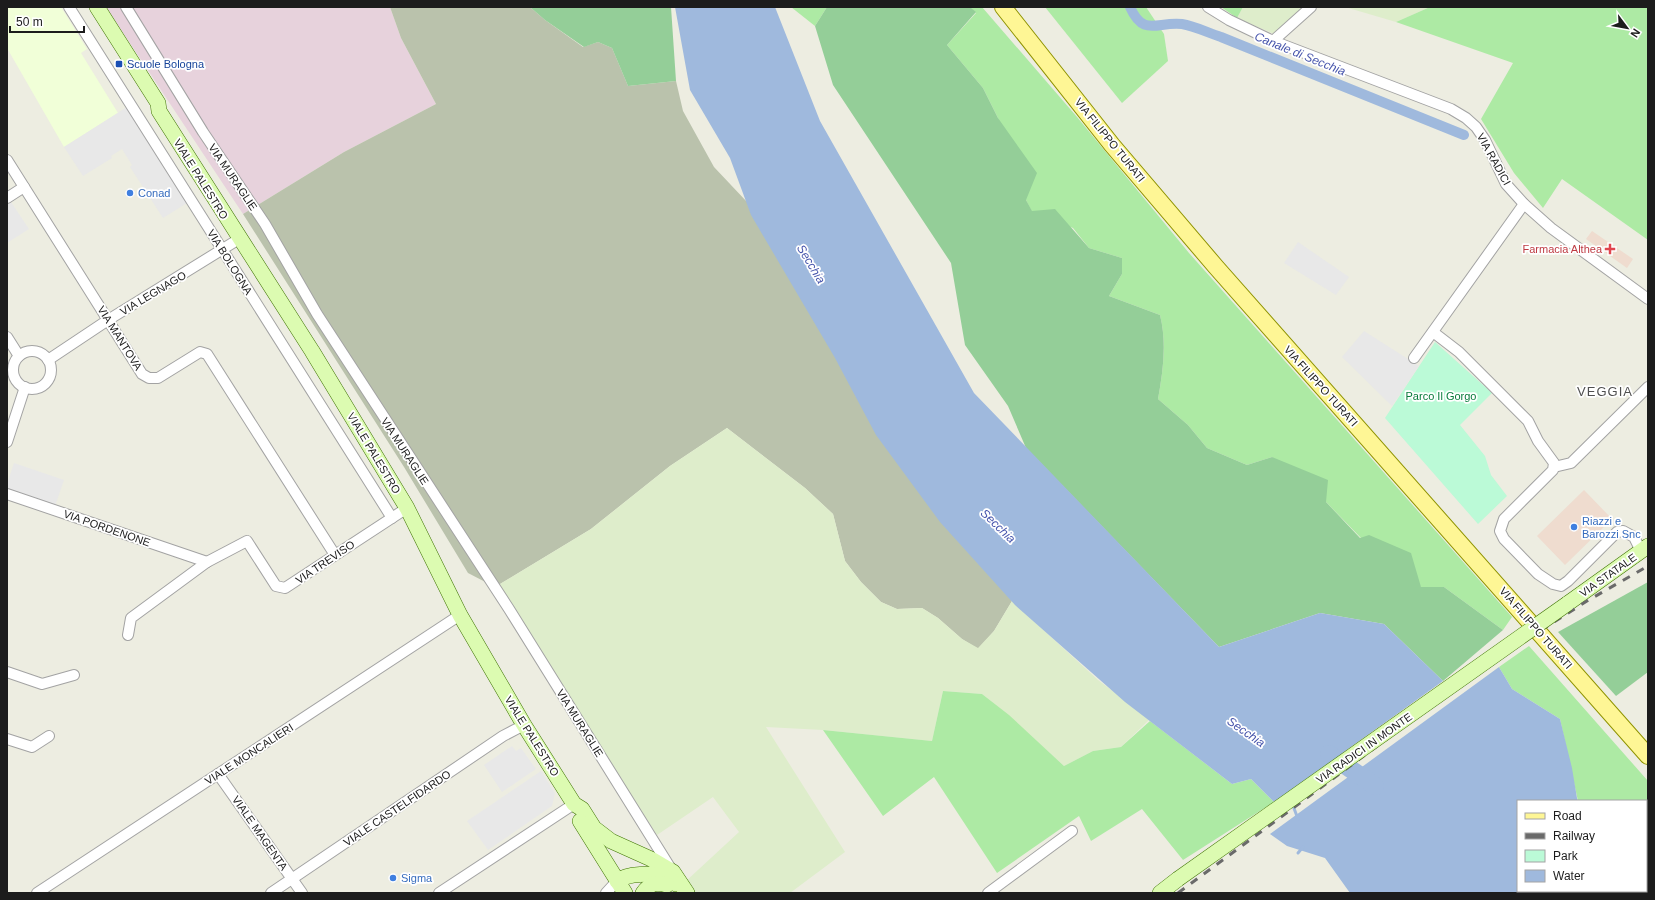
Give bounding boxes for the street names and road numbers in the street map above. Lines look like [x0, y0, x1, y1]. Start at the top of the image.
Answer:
street label: VIA FILIPPO TURATI [1073, 96, 1147, 184]
street label: VIA RADICI [1475, 131, 1513, 187]
street label: VIALE PALESTRO [172, 137, 231, 222]
street label: VIA MURAGLIE [206, 141, 260, 213]
street label: VIA BOLOGNA [205, 227, 255, 297]
street label: VIA LEGNAGO [118, 268, 188, 317]
street label: VIA MANTOVA [95, 304, 145, 373]
street label: VIA FILIPPO TURATI [1282, 343, 1360, 429]
street label: VIALE PALESTRO [345, 410, 403, 496]
street label: VIA MURAGLIE [379, 415, 431, 487]
street label: VIA PORDENONE [62, 508, 152, 548]
street label: VIA TREVISO [293, 538, 357, 586]
street label: VIA STATALE [1577, 551, 1639, 599]
street label: VIA FILIPPO TURATI [1497, 585, 1575, 671]
street label: VIA MURAGLIE [554, 687, 606, 759]
street label: VIALE PALESTRO [503, 694, 562, 779]
street label: VIA RADICI IN MONTE [1314, 710, 1414, 786]
street label: VIALE MONCALIERI [203, 721, 295, 787]
street label: VIALE CASTELFIDARDO [341, 767, 453, 848]
street label: VIALE MAGENTA [230, 794, 290, 873]

